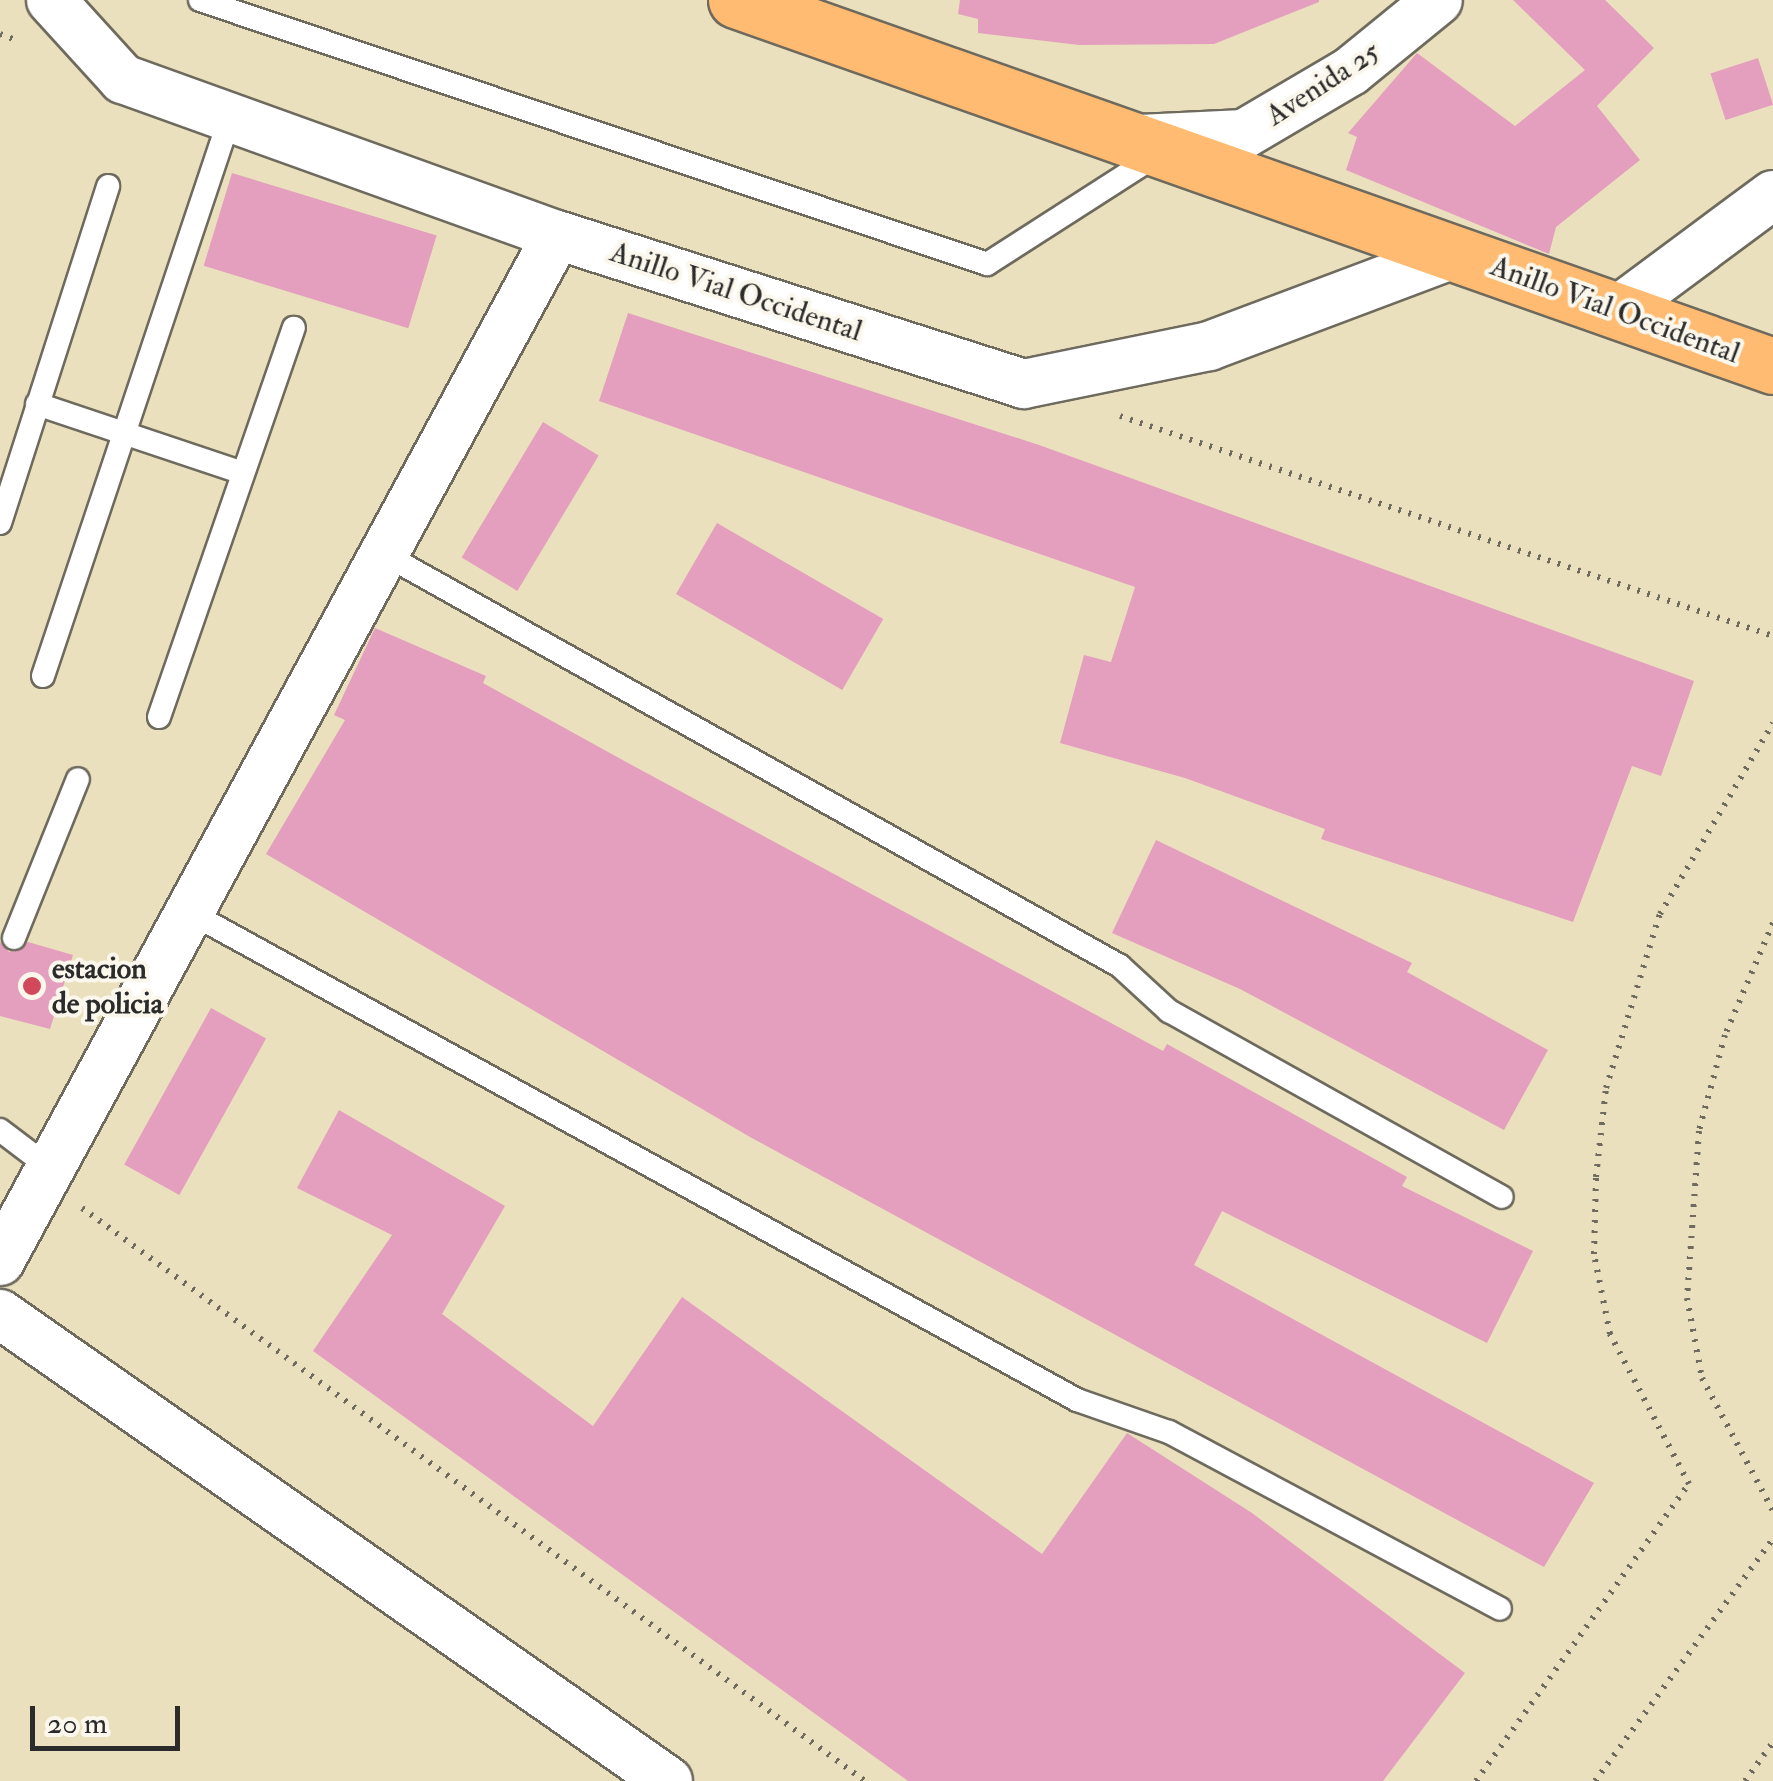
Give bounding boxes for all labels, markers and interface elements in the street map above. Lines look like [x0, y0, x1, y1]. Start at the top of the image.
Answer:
street label: Avenida 25 [1259, 34, 1387, 134]
street label: Anillo Vial Occidental [606, 234, 866, 350]
street label: Anillo Vial Occidental [1485, 248, 1745, 372]
place label: estacion de policia [52, 951, 163, 1022]
marker: estacion de policia [21, 975, 43, 997]
scale bar [35, 1686, 185, 1748]
text: 20 m [47, 1705, 107, 1742]

